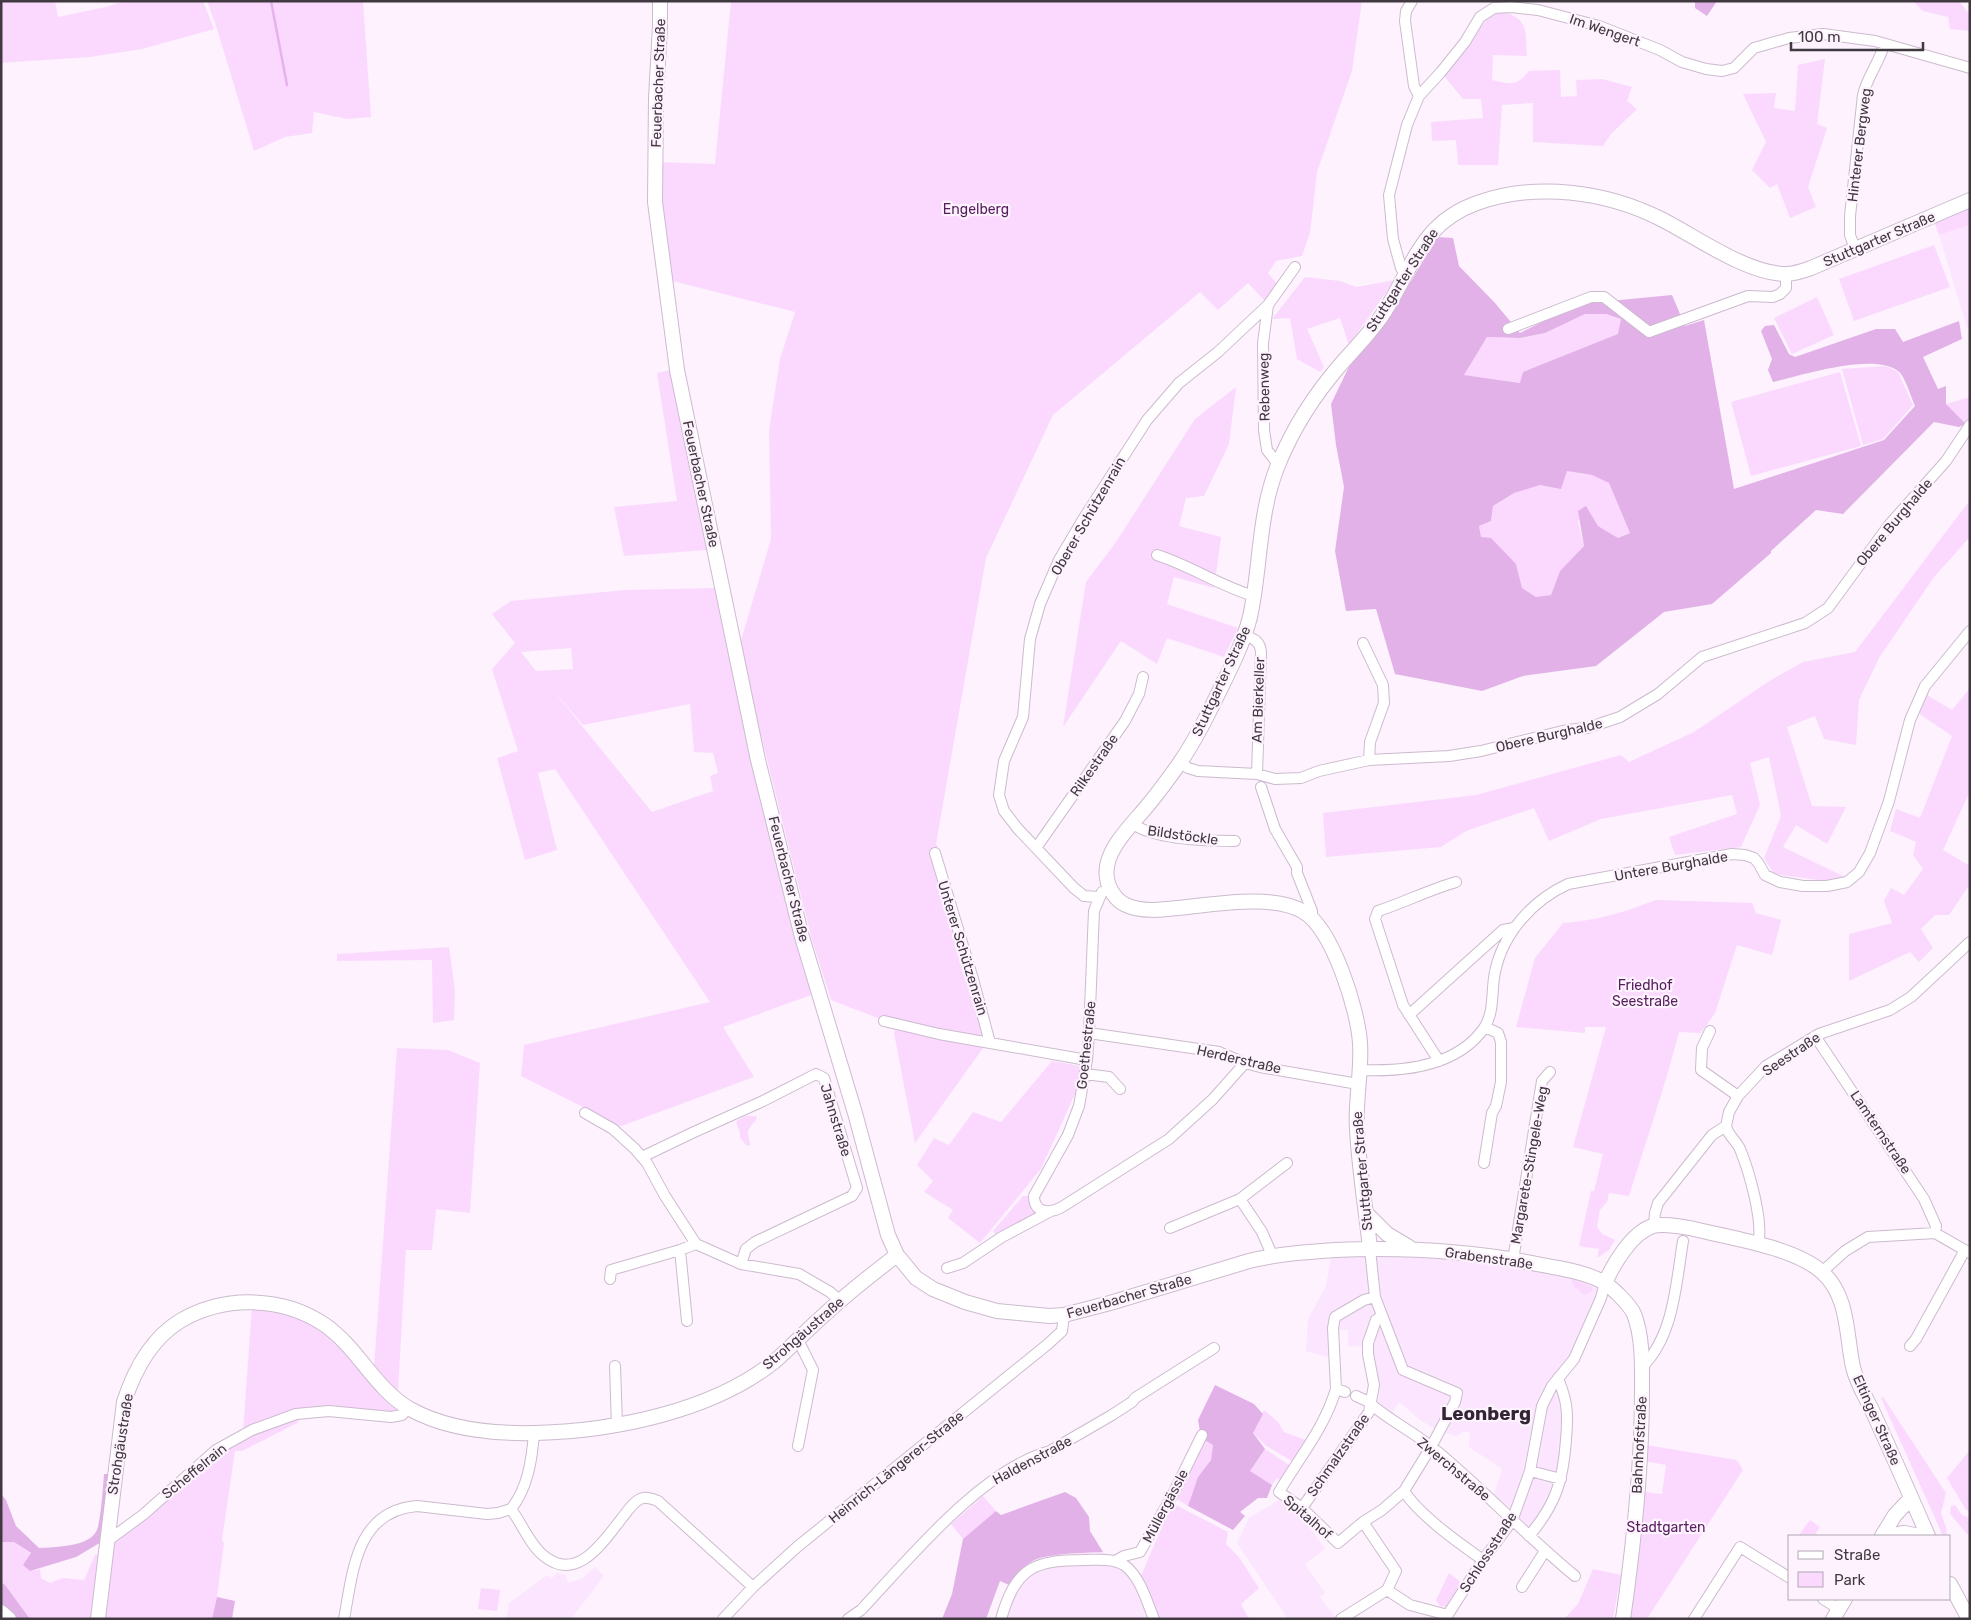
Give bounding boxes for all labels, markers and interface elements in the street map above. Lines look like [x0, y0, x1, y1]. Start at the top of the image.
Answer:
street label: Im Wengert [1567, 10, 1643, 51]
street label: Feuerbacher Straße [648, 18, 669, 148]
scale bar [1791, 20, 1924, 52]
text: 100 m [1798, 28, 1840, 46]
street label: Hinterer Bergweg [1844, 87, 1875, 203]
park label: Engelberg [943, 201, 1009, 218]
street label: Stuttgarter Straße [1821, 208, 1938, 271]
street label: Stuttgarter Straße [1363, 225, 1442, 335]
street label: Rebenweg [1255, 352, 1274, 421]
street label: Feuerbacher Straße [679, 419, 722, 549]
street label: Oberer Schützenrain [1048, 454, 1129, 579]
street label: Obere Burghalde [1853, 475, 1936, 570]
street label: Stuttgarter Straße [1188, 623, 1255, 739]
street label: Am Bierkeller [1249, 656, 1269, 743]
street label: Obere Burghalde [1494, 715, 1604, 756]
street label: Rilkestraße [1067, 731, 1122, 800]
street label: Feuerbacher Straße [765, 814, 812, 944]
street label: Bildstöckle [1146, 822, 1220, 849]
street label: Untere Burghalde [1613, 848, 1729, 885]
street label: Unterer Schützenrain [934, 879, 991, 1018]
park label: Friedhof Seestraße [1612, 977, 1678, 1010]
street label: Goethestraße [1073, 1000, 1100, 1090]
street label: Seestraße [1759, 1029, 1824, 1080]
street label: Herderstraße [1195, 1042, 1283, 1077]
street label: Jahnstraße [816, 1082, 855, 1159]
street label: Margarete-Stingele-Weg [1507, 1085, 1552, 1245]
street label: Lamternstraße [1847, 1087, 1915, 1177]
street label: Stuttgarter Straße [1349, 1110, 1376, 1231]
street label: Grabenstraße [1444, 1244, 1534, 1273]
street label: Feuerbacher Straße [1065, 1270, 1194, 1322]
street label: Strohgäustraße [759, 1293, 848, 1373]
street label: Eltinger Straße [1849, 1372, 1904, 1468]
street label: Strohgäustraße [104, 1392, 137, 1496]
street label: Bahnhofstraße [1628, 1396, 1651, 1494]
district label: Leonberg [1441, 1402, 1531, 1425]
street label: Heinrich-Längerer-Straße [825, 1407, 968, 1527]
street label: Schmalzstraße [1304, 1410, 1373, 1500]
street label: Haldenstraße [990, 1432, 1075, 1488]
street label: Zwerchstraße [1414, 1434, 1494, 1505]
street label: Scheffelrain [159, 1440, 230, 1503]
street label: Müllergässle [1139, 1466, 1192, 1546]
street label: Spitalhof [1280, 1492, 1336, 1544]
street label: Schlossstraße [1456, 1509, 1521, 1596]
park label: Stadtgarten [1627, 1519, 1705, 1536]
legend [1788, 1535, 1951, 1600]
text: Straße [1834, 1546, 1880, 1564]
text: Park [1834, 1571, 1865, 1589]

